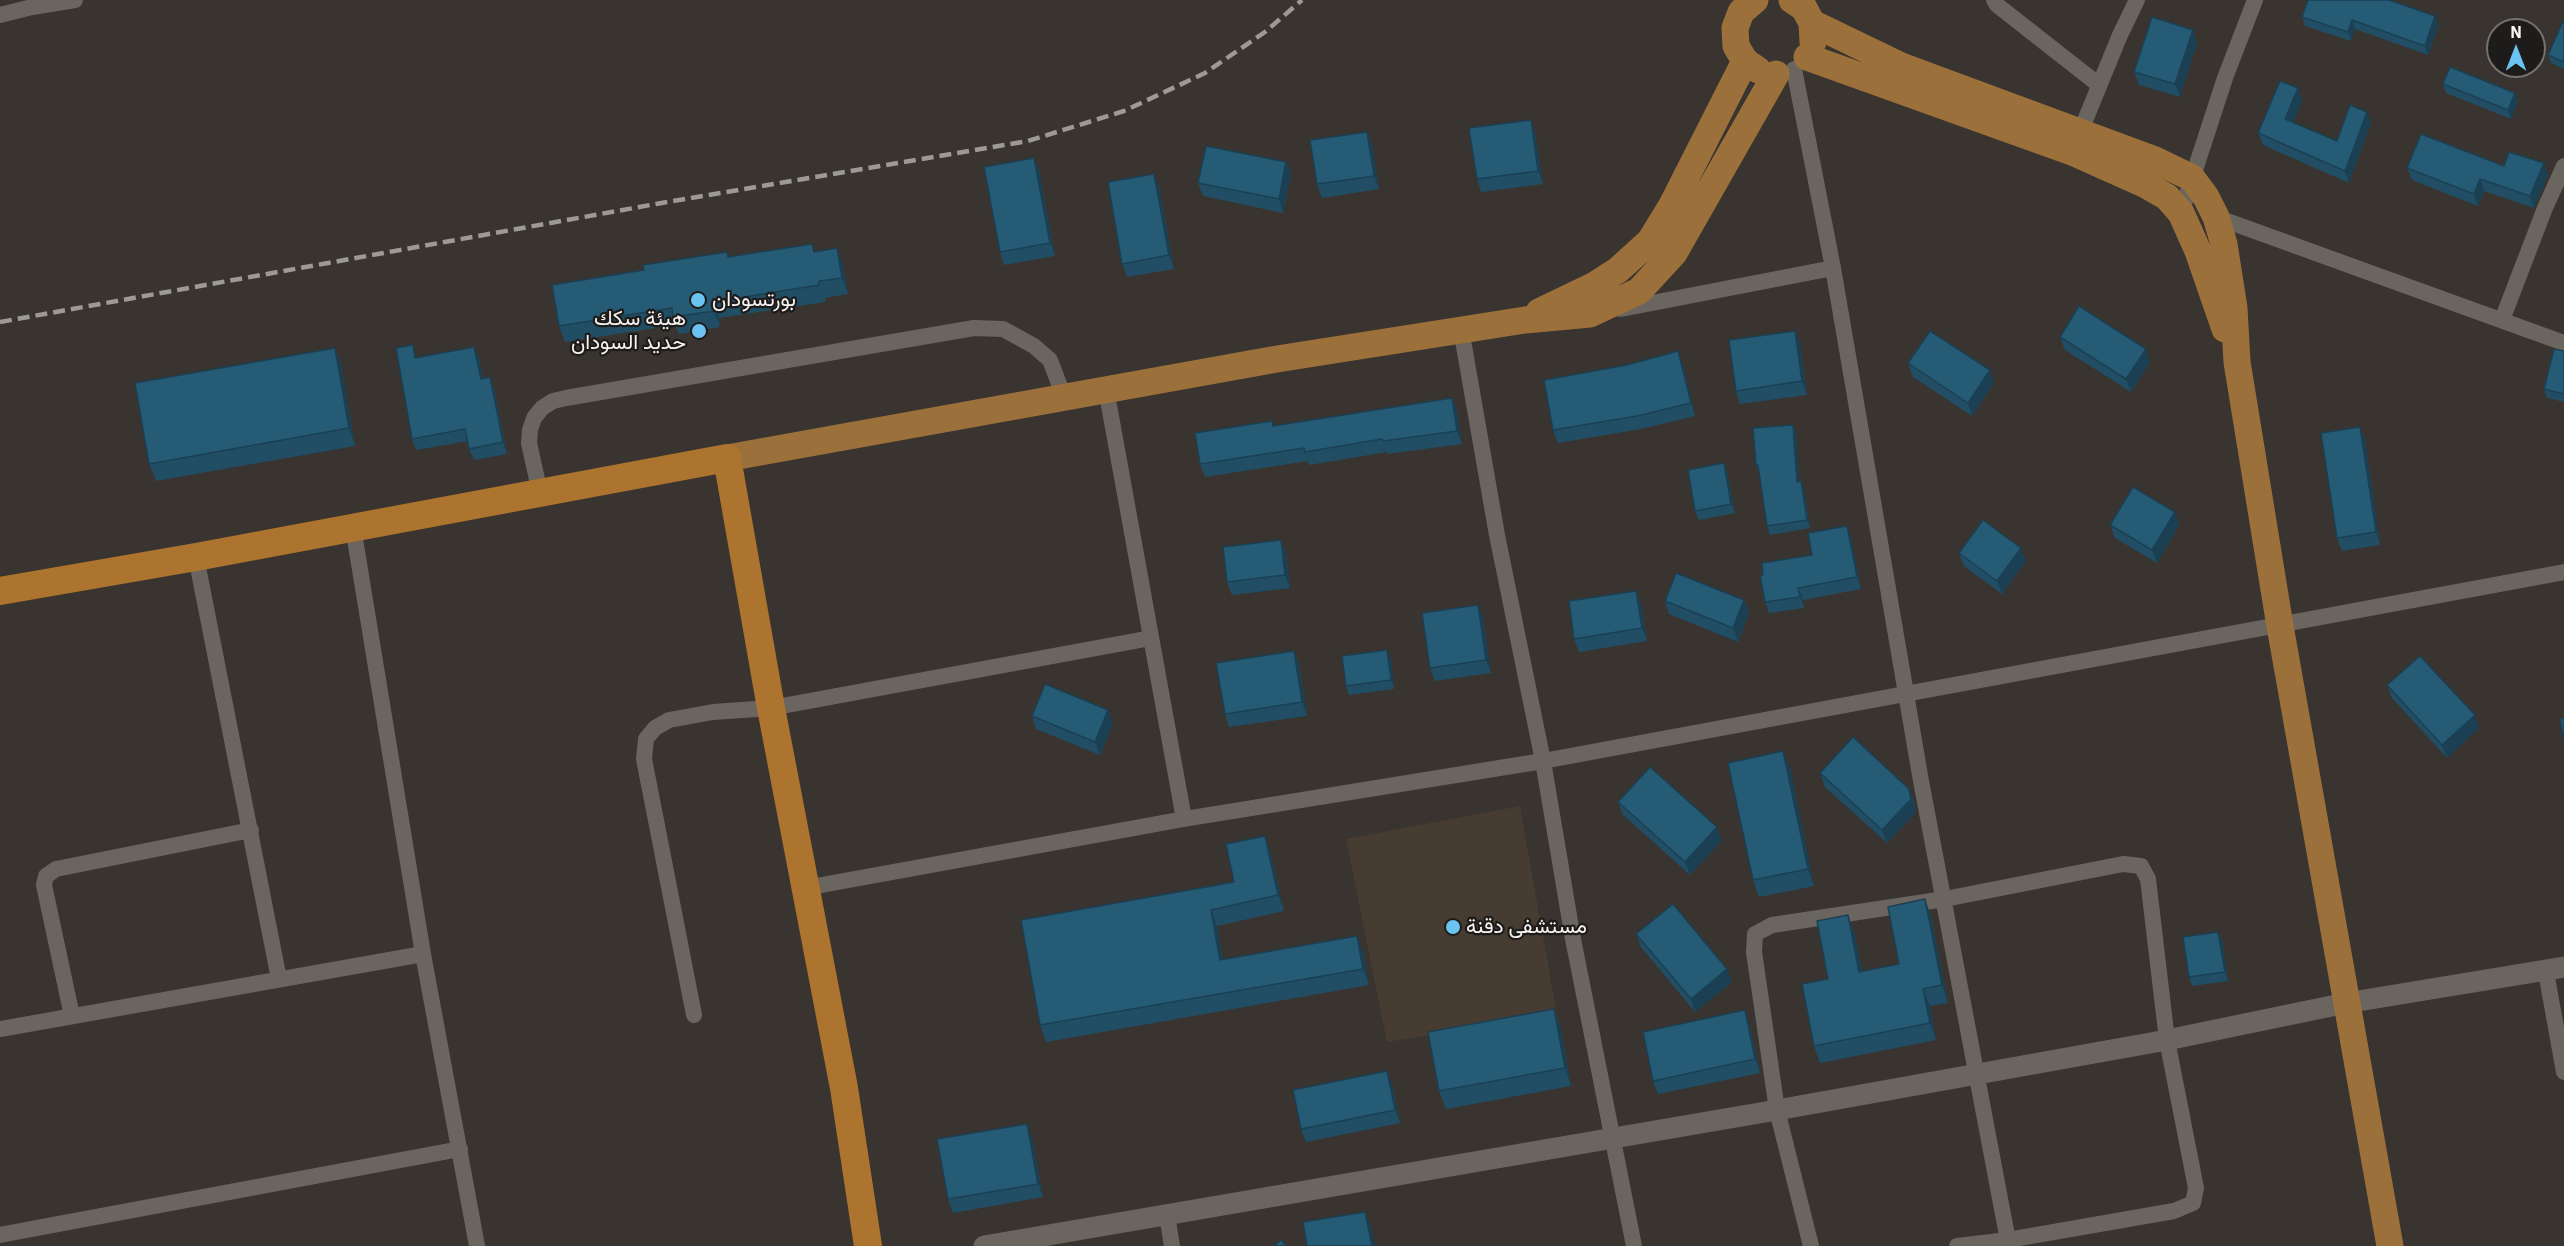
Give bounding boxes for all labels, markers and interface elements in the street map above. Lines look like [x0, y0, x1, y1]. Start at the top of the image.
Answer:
north arrow [2486, 18, 2546, 78]
text: N [2510, 22, 2522, 42]
place label: بورتسودان [712, 287, 796, 313]
marker: بورتسودان [689, 291, 707, 309]
place label: هيئة سكك حديد السودان [571, 306, 686, 356]
marker: هيئة سكك حديد السودان [690, 322, 708, 340]
place label: مستشفى دقنة [1466, 914, 1587, 940]
marker: مستشفى دقنة [1444, 918, 1462, 936]

